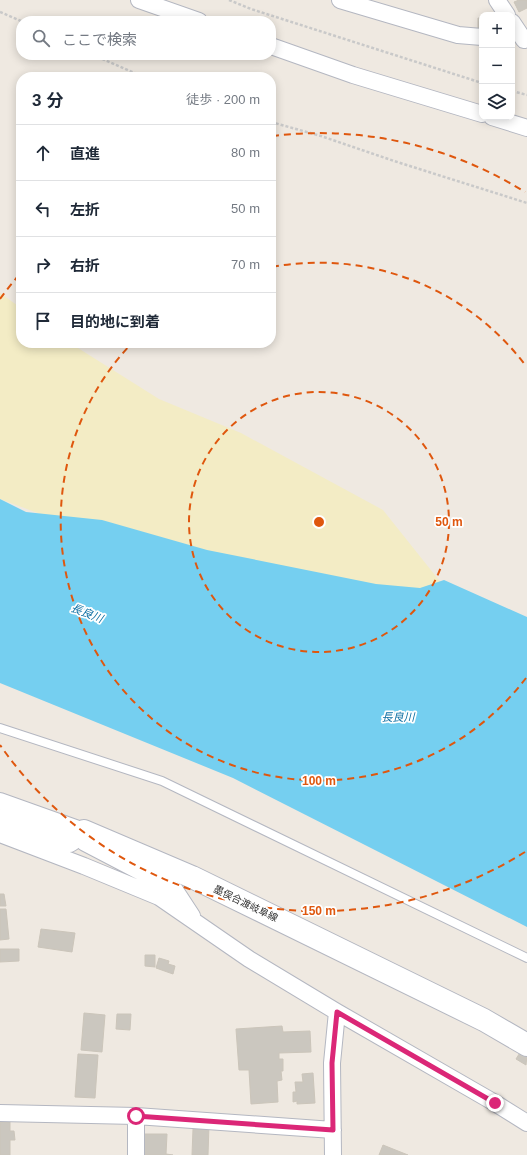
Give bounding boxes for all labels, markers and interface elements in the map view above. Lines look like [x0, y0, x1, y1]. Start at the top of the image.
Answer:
map controls [479, 12, 515, 120]
button: + [479, 12, 515, 48]
search box [16, 16, 276, 60]
icon: search [30, 27, 52, 49]
text: ここで検索 [62, 31, 137, 48]
button: − [479, 48, 515, 84]
button: layers [479, 84, 515, 120]
text: 3 分 [32, 91, 63, 110]
text: 徒歩 · 200 m [186, 92, 260, 107]
icon: ahead [32, 142, 54, 164]
text: 直進 [70, 145, 100, 162]
text: 80 m [231, 145, 260, 160]
icon: left [32, 198, 54, 220]
text: 左折 [70, 201, 100, 218]
text: 50 m [231, 201, 260, 216]
icon: right [32, 254, 54, 276]
text: 右折 [70, 257, 100, 274]
text: 70 m [231, 257, 260, 272]
icon: arrive [32, 310, 54, 332]
text: 目的地に到着 [70, 313, 160, 330]
centre of rings [312, 515, 326, 529]
text: 50 m [435, 515, 463, 529]
water label: 長良川 [69, 601, 105, 625]
water label: 長良川 [382, 711, 415, 723]
text: 100 m [302, 774, 336, 788]
street label: 墨俣合渡岐阜線 [212, 883, 280, 924]
text: 150 m [302, 904, 336, 918]
route end [486, 1094, 504, 1112]
route start [127, 1107, 145, 1125]

